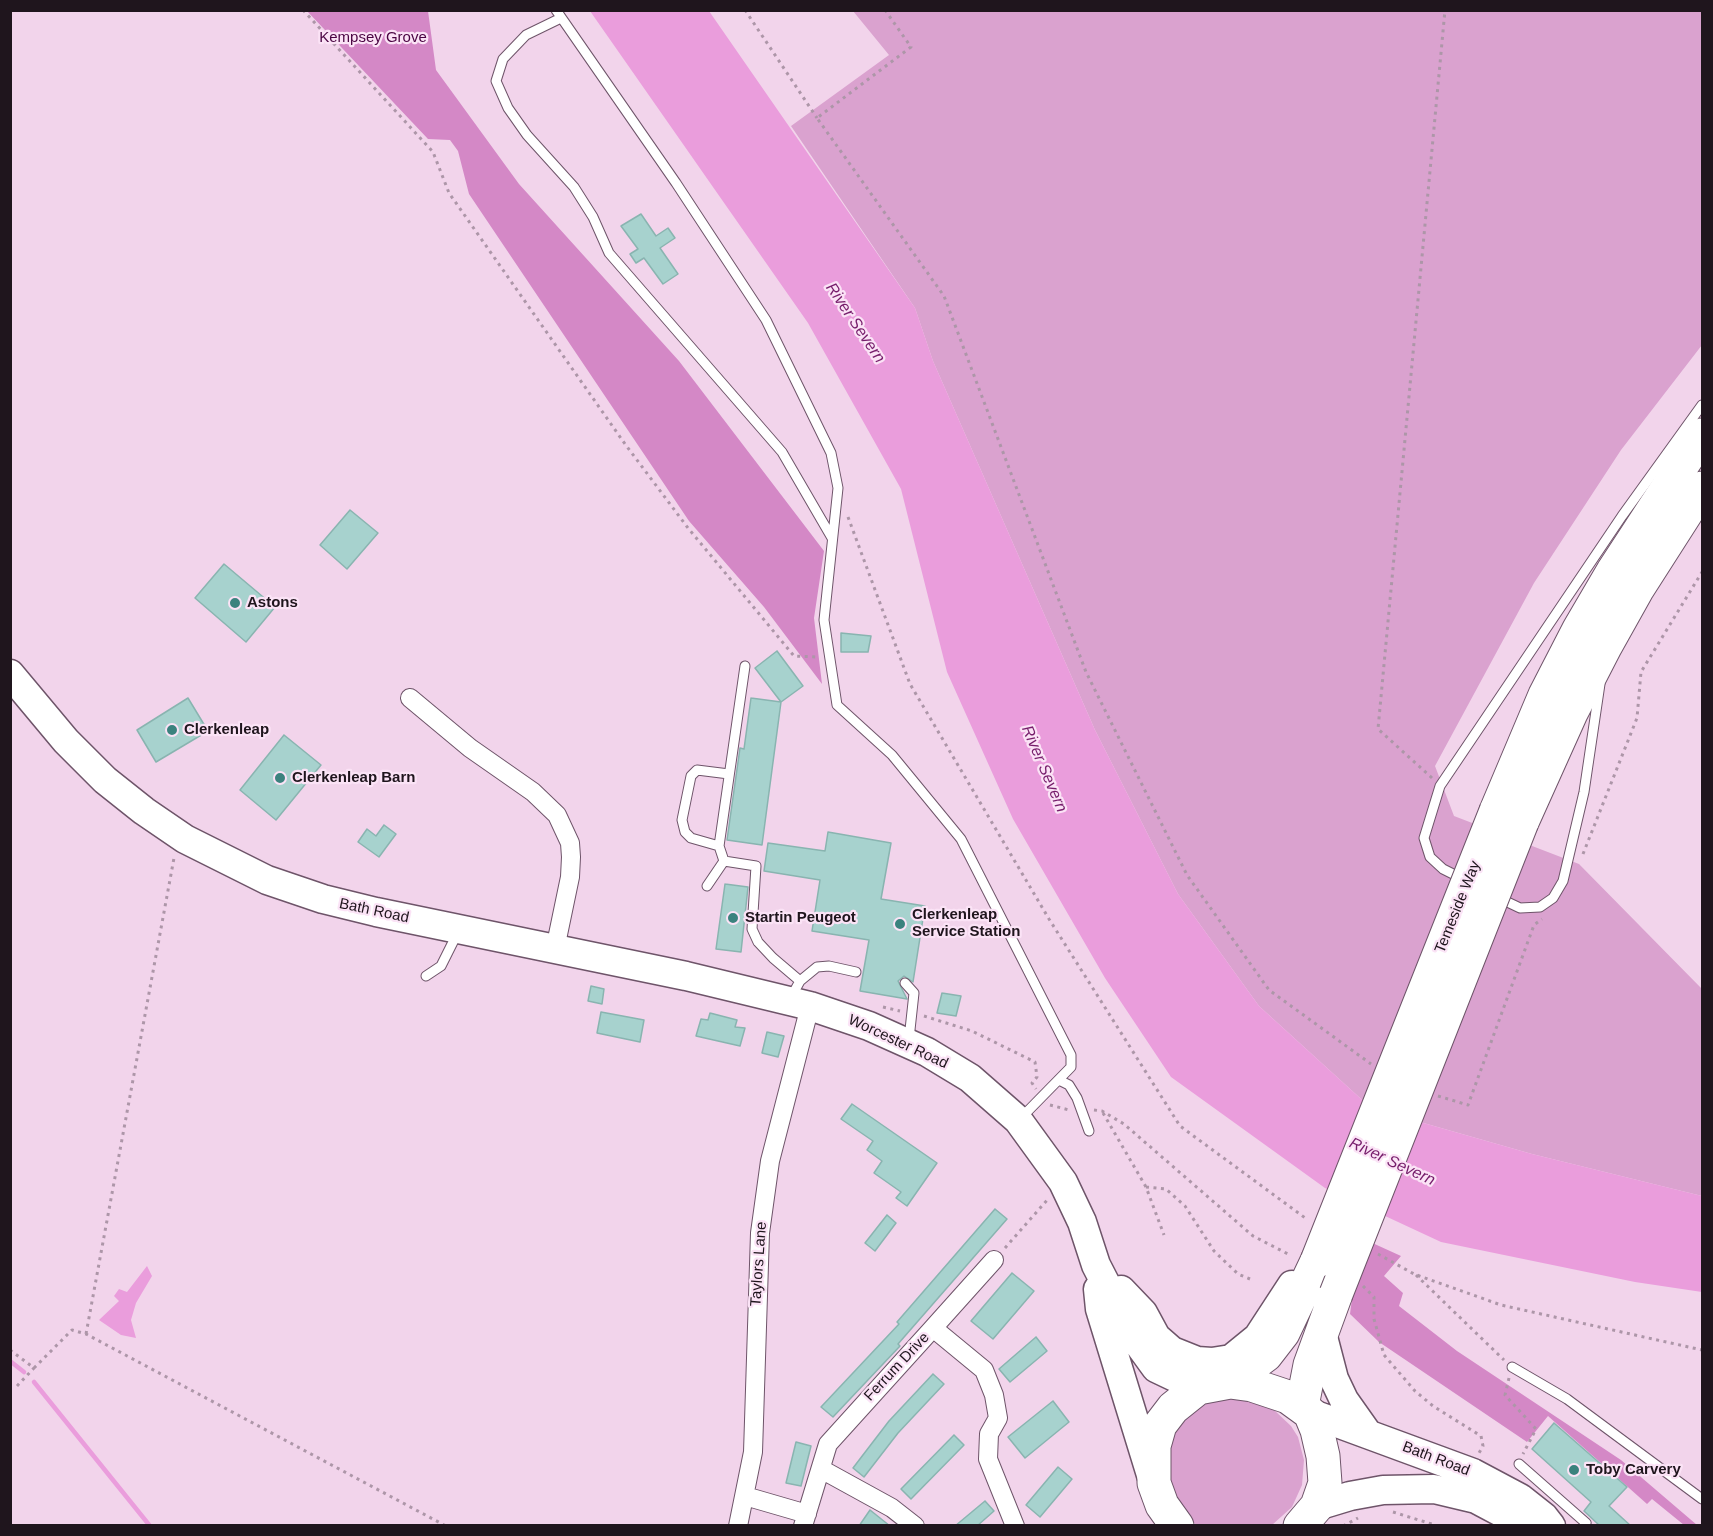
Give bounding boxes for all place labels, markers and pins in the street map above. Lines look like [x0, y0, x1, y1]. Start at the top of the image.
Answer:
place label: Astons [247, 594, 298, 612]
marker: Astons [228, 596, 242, 610]
place label: Clerkenleap [184, 721, 269, 739]
marker: Clerkenleap [165, 723, 179, 737]
place label: Clerkenleap Barn [292, 769, 415, 787]
marker: Clerkenleap Barn [273, 771, 287, 785]
place label: Clerkenleap Service Station [912, 906, 1020, 941]
place label: Startin Peugeot [745, 909, 856, 927]
marker: Startin Peugeot [726, 911, 740, 925]
marker: Clerkenleap Service Station [893, 917, 907, 931]
place label: Toby Carvery [1586, 1461, 1681, 1479]
marker: Toby Carvery [1567, 1463, 1581, 1477]

